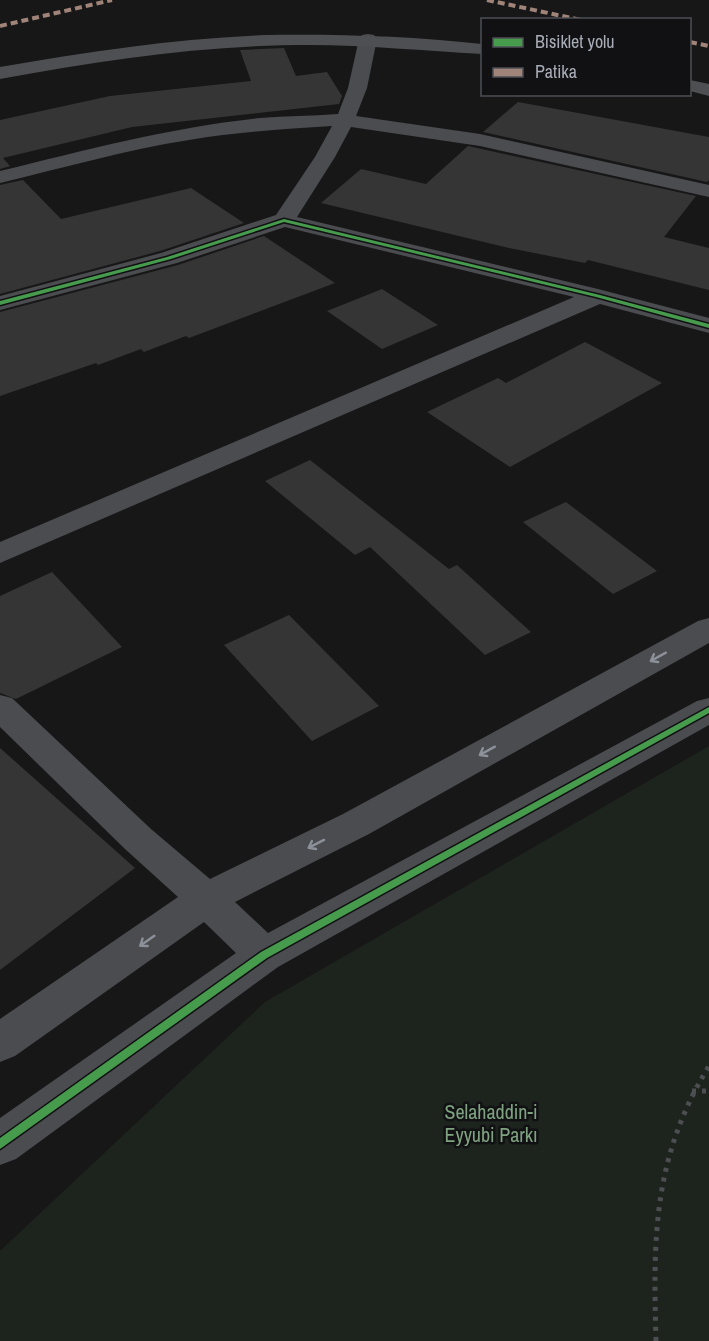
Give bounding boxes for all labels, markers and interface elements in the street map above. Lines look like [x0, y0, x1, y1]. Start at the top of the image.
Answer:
legend [481, 18, 691, 96]
text: Bisiklet yolu [535, 29, 615, 54]
text: Patika [535, 59, 577, 84]
one-way arrow [650, 651, 667, 663]
one-way arrow [479, 745, 496, 757]
one-way arrow [307, 839, 325, 850]
one-way arrow [139, 935, 155, 947]
park label: Selahaddin-i Eyyubi Parkı [445, 1098, 538, 1148]

